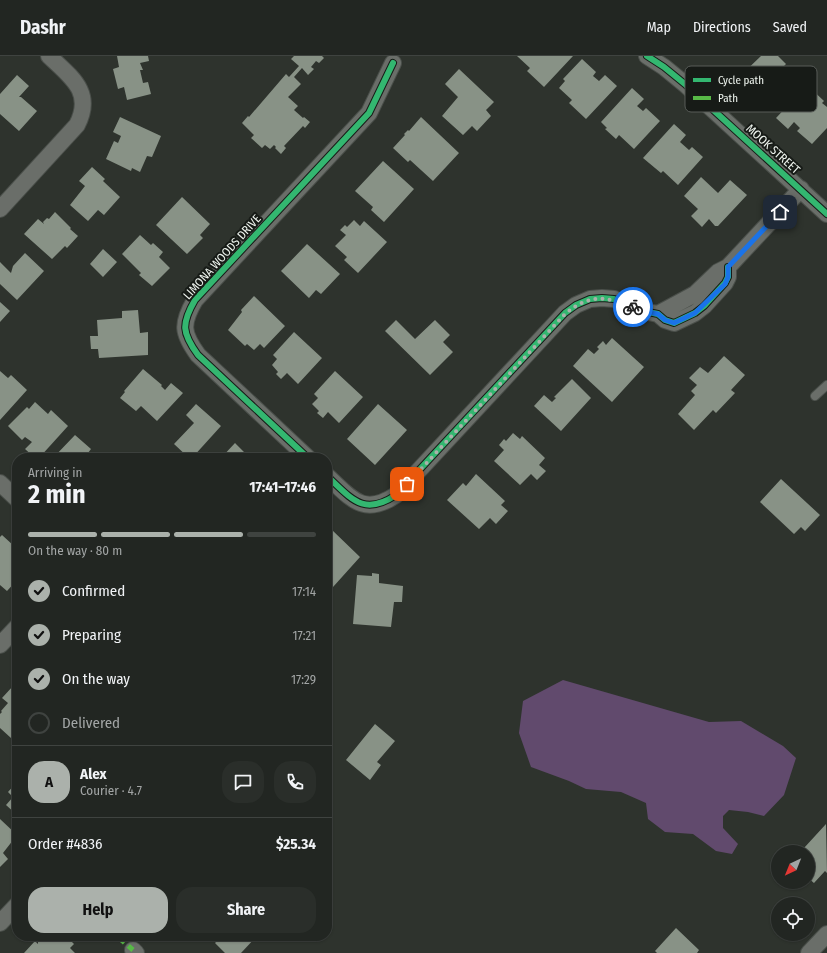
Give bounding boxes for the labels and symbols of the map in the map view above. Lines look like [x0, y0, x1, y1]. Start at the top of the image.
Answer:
legend [685, 66, 817, 112]
text: Cycle path [718, 74, 764, 87]
text: Path [718, 92, 738, 105]
street label: MOOK STREET [743, 121, 803, 177]
pin [763, 195, 797, 229]
street label: LIMONA WOODS DRIVE [180, 212, 264, 302]
courier [613, 287, 653, 327]
pin [390, 467, 424, 501]
north arrow [771, 845, 815, 889]

